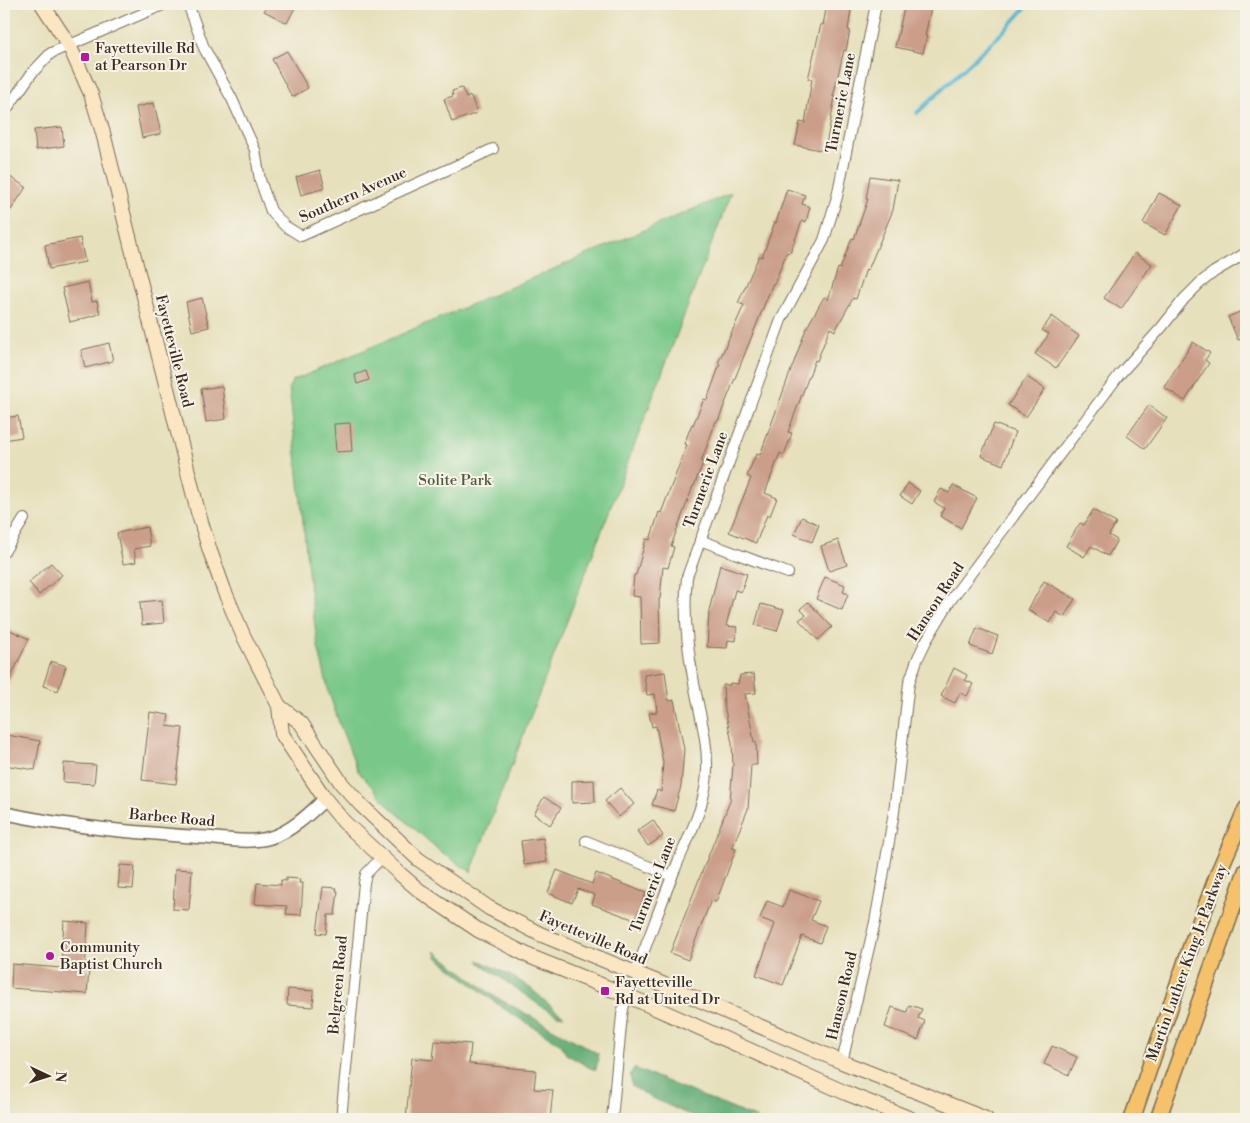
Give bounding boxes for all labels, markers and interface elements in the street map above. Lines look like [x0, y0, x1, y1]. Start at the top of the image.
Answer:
place label: Fayetteville Rd at Pearson Dr [95, 39, 195, 75]
marker: Fayetteville Rd at Pearson Dr [79, 51, 91, 63]
street label: Turmeric Lane [822, 51, 860, 155]
street label: Southern Avenue [296, 163, 410, 227]
street label: Fayetteville Road [151, 293, 197, 410]
street label: Turmeric Lane [680, 429, 732, 531]
park label: Solite Park [418, 471, 493, 490]
street label: Hanson Road [903, 559, 969, 645]
street label: Barbee Road [127, 805, 216, 831]
street label: Turmeric Lane [626, 834, 680, 936]
street label: Martin Luther King Jr Parkway [1142, 861, 1232, 1064]
street label: Fayetteville Road [536, 907, 650, 970]
street label: Belgreen Road [324, 934, 352, 1036]
place label: Community Baptist Church [59, 938, 163, 974]
street label: Hanson Road [823, 949, 862, 1042]
marker: Community Baptist Church [44, 950, 56, 962]
place label: Fayetteville Rd at United Dr [615, 973, 720, 1009]
marker: Fayetteville Rd at United Dr [599, 985, 611, 997]
north arrow [22, 1050, 72, 1100]
text: N [51, 1071, 69, 1083]

